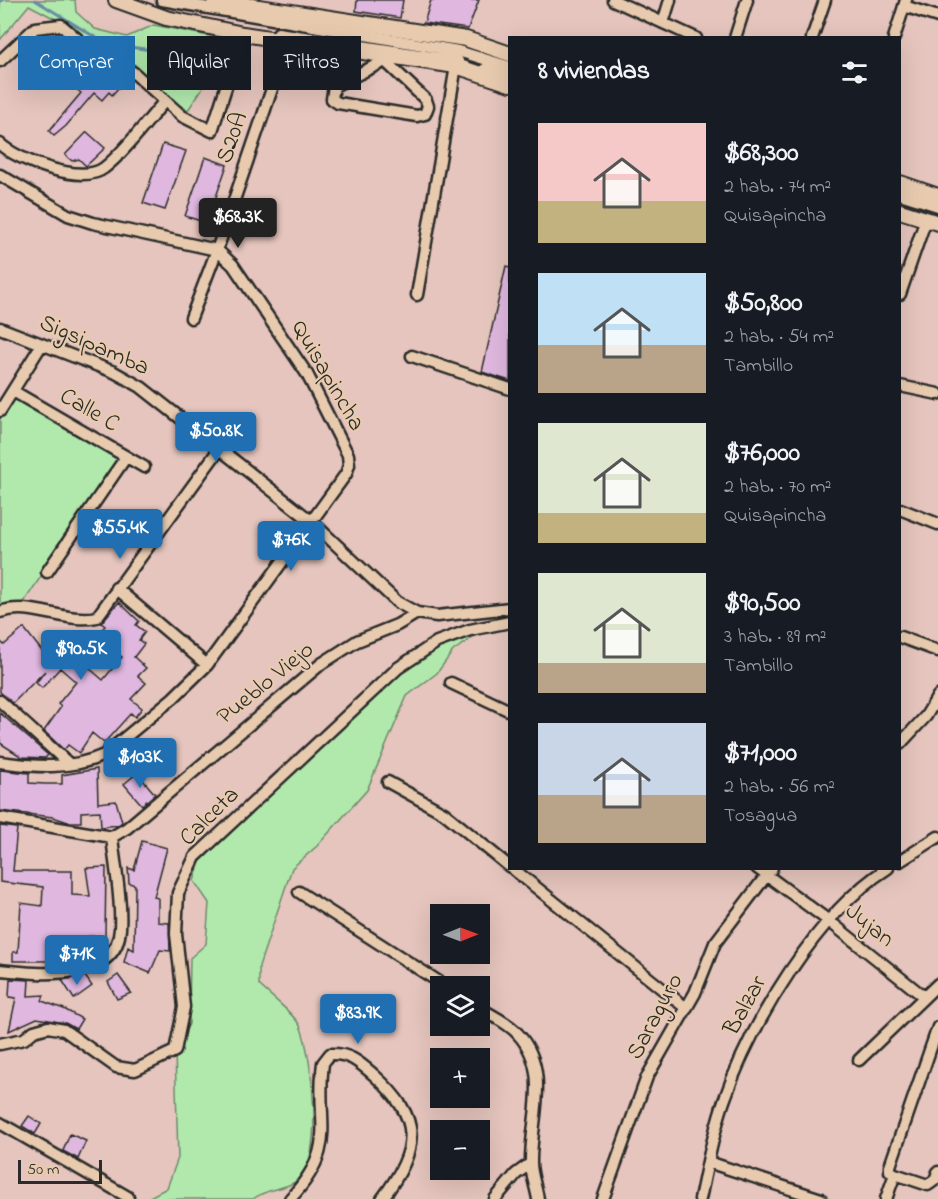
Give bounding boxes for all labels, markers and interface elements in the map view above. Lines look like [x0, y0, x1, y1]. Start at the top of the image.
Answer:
chip: Comprar [18, 36, 135, 90]
chip: Alquilar [147, 36, 251, 90]
chip: Filtros [263, 36, 361, 90]
text: 8 viviendas [538, 53, 650, 91]
icon: filters [838, 56, 871, 89]
street label: S20A [208, 107, 258, 169]
text: $68,300 [724, 135, 799, 173]
icon: home [586, 147, 658, 219]
text: 2 hab. · 74 m² [724, 173, 831, 202]
pin: $68.3K [189, 198, 287, 249]
text: Quisapincha [724, 202, 826, 231]
text: $68.3K [213, 203, 263, 232]
text: $50,800 [724, 285, 803, 323]
icon: home [586, 297, 658, 369]
street label: Sigsipamba [33, 306, 155, 386]
street label: Quisapincha [281, 314, 373, 438]
text: 2 hab. · 54 m² [724, 323, 834, 352]
text: Tambillo [724, 352, 793, 381]
street label: Calle C [52, 380, 126, 442]
pin: $50.8K [167, 412, 265, 463]
text: $50.8K [189, 417, 243, 446]
text: $76,000 [724, 435, 800, 473]
icon: home [586, 447, 658, 519]
text: 2 hab. · 70 m² [724, 473, 831, 502]
text: Quisapincha [724, 502, 826, 531]
pin: $55.4K [71, 509, 169, 560]
text: $55.4K [92, 514, 149, 543]
pin: $76K [255, 521, 327, 572]
text: $76K [272, 526, 310, 555]
text: $90,500 [724, 585, 801, 623]
icon: home [586, 597, 658, 669]
text: 3 hab. · 89 m² [724, 623, 826, 652]
pin: $90.5K [32, 630, 130, 681]
street label: Pueblo Viejo [210, 634, 322, 734]
text: $90.5K [55, 635, 107, 664]
text: Tambillo [724, 652, 793, 681]
text: $71,000 [724, 735, 797, 773]
pin: $103K [98, 738, 182, 789]
text: $103K [117, 743, 163, 772]
icon: home [586, 747, 658, 819]
text: 2 hab. · 56 m² [724, 773, 835, 802]
street label: Calceta [172, 779, 248, 855]
text: Tosagua [724, 802, 797, 831]
street label: Jujan [837, 895, 901, 957]
north arrow [430, 904, 490, 964]
map controls [430, 904, 490, 1180]
pin: $71K [41, 935, 113, 986]
text: $71K [59, 940, 95, 969]
street label: Saraguro [619, 968, 693, 1066]
street label: Balzar [715, 969, 777, 1043]
button: layers [430, 976, 490, 1036]
pin: $83.9K [309, 994, 407, 1045]
text: $83.9K [334, 999, 382, 1028]
button: + [430, 1048, 490, 1108]
button: − [430, 1120, 490, 1180]
scale bar [18, 1157, 102, 1184]
text: 50 m [27, 1158, 59, 1182]

